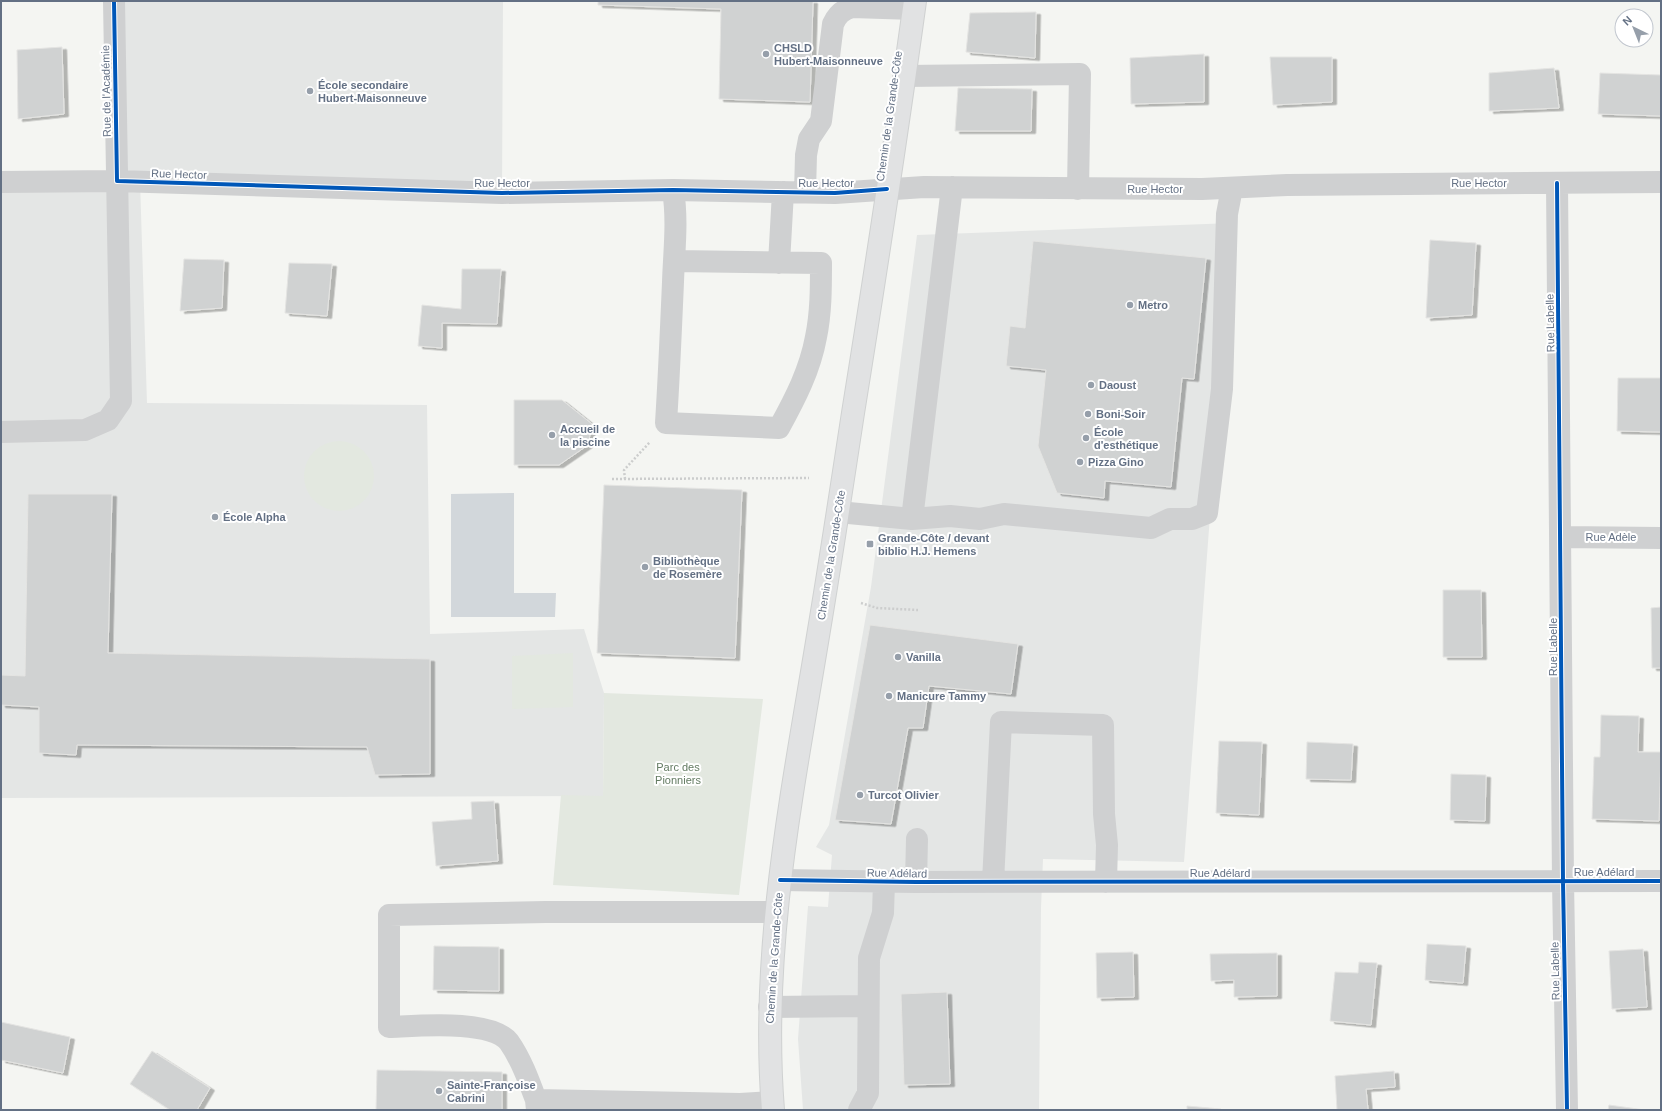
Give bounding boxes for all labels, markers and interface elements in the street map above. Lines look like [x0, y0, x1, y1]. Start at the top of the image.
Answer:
north arrow [1614, 8, 1654, 48]
text: N [1620, 14, 1634, 28]
place label: CHSLD Hubert-Maisonneuve [774, 42, 883, 67]
street label: Rue de l'Académie [99, 45, 113, 137]
marker: CHSLD Hubert-Maisonneuve [761, 49, 771, 59]
street label: Chemin de la Grande-Côte [874, 50, 904, 182]
place label: École secondaire Hubert-Maisonneuve [318, 79, 427, 104]
marker: École secondaire Hubert-Maisonneuve [305, 86, 315, 96]
street label: Rue Hector [151, 167, 207, 181]
street label: Rue Hector [474, 177, 530, 189]
street label: Rue Hector [798, 177, 854, 189]
street label: Rue Hector [1451, 177, 1507, 189]
street label: Rue Hector [1127, 183, 1183, 195]
street label: Rue Labelle [1543, 294, 1557, 352]
place label: Metro [1138, 299, 1168, 311]
marker: Metro [1125, 300, 1135, 310]
place label: Daoust [1099, 379, 1137, 391]
marker: Daoust [1086, 380, 1096, 390]
place label: Boni-Soir [1096, 408, 1146, 420]
marker: Boni-Soir [1083, 409, 1093, 419]
place label: Accueil de la piscine [560, 423, 615, 448]
place label: École d'esthétique [1094, 426, 1158, 451]
marker: Accueil de la piscine [547, 430, 557, 440]
marker: École d'esthétique [1081, 433, 1091, 443]
place label: Pizza Gino [1088, 456, 1144, 468]
marker: Pizza Gino [1075, 457, 1085, 467]
street label: Chemin de la Grande-Côte [815, 489, 847, 621]
place label: École Alpha [223, 511, 286, 523]
marker: École Alpha [210, 512, 220, 522]
street label: Rue Adèle [1586, 531, 1636, 543]
place label: Grande-Côte / devant biblio H.J. Hemens [878, 532, 990, 557]
marker: Grande-Côte / devant biblio H.J. Hemens [865, 539, 875, 549]
place label: Bibliothèque de Rosemère [653, 555, 722, 580]
marker: Bibliothèque de Rosemère [640, 562, 650, 572]
street label: Rue Labelle [1547, 618, 1559, 676]
place label: Vanilla [906, 651, 942, 663]
marker: Vanilla [893, 652, 903, 662]
place label: Manicure Tammy [897, 690, 987, 702]
marker: Manicure Tammy [884, 691, 894, 701]
park label: Parc des Pionniers [655, 761, 701, 786]
place label: Turcot Olivier [868, 789, 939, 801]
marker: Turcot Olivier [855, 790, 865, 800]
street label: Rue Adélard [867, 866, 927, 880]
street label: Rue Adélard [1574, 866, 1634, 878]
street label: Rue Adélard [1190, 867, 1250, 879]
street label: Chemin de la Grande-Côte [763, 892, 785, 1024]
street label: Rue Labelle [1548, 942, 1562, 1000]
place label: Sainte-Françoise Cabrini [447, 1079, 536, 1104]
marker: Sainte-Françoise Cabrini [434, 1086, 444, 1096]

